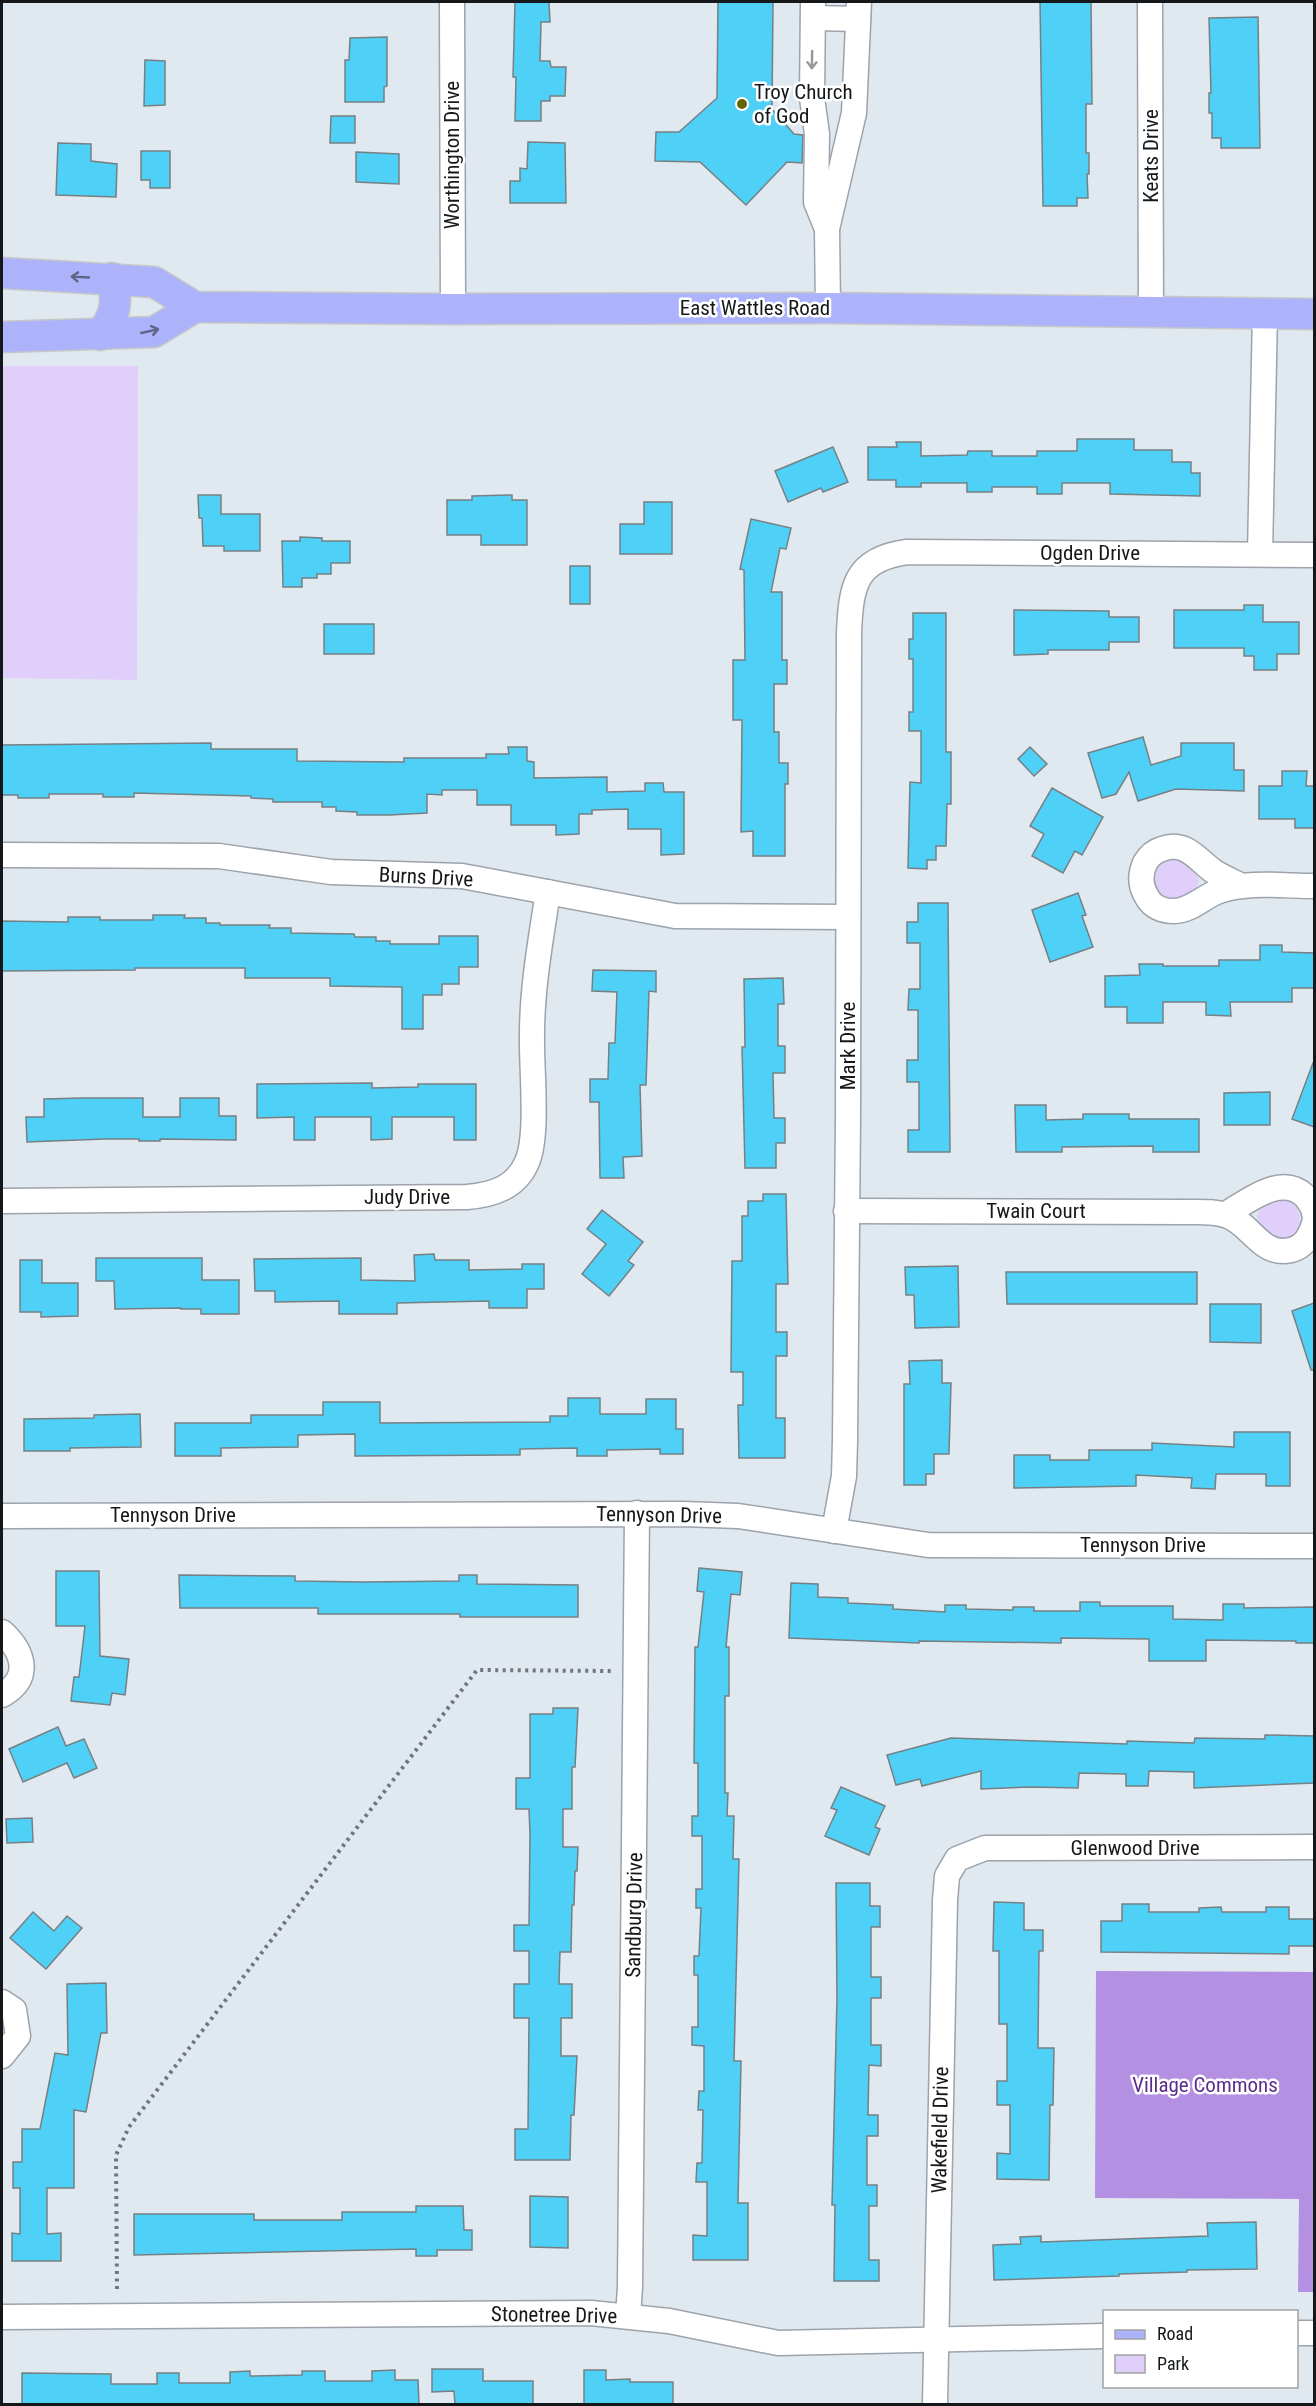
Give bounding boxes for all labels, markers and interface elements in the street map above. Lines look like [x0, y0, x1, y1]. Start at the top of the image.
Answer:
one-way arrow [806, 49, 818, 69]
place label: Troy Church of God [754, 80, 853, 128]
street label: Worthington Drive [440, 81, 464, 229]
marker: Troy Church of God [735, 97, 749, 111]
street label: Keats Drive [1139, 109, 1163, 203]
one-way arrow [71, 271, 91, 282]
street label: East Wattles Road [680, 296, 830, 320]
one-way arrow [140, 324, 159, 336]
street label: Ogden Drive [1040, 541, 1140, 565]
street label: Burns Drive [378, 863, 474, 891]
street label: Mark Drive [836, 1002, 860, 1090]
street label: Judy Drive [364, 1185, 450, 1209]
street label: Twain Court [986, 1199, 1086, 1223]
street label: Tennyson Drive [596, 1502, 722, 1528]
street label: Tennyson Drive [110, 1503, 236, 1527]
street label: Tennyson Drive [1080, 1533, 1206, 1557]
street label: Glenwood Drive [1070, 1836, 1200, 1860]
street label: Sandburg Drive [621, 1852, 647, 1978]
street label: Wakefield Drive [927, 2066, 953, 2194]
park label: Village Commons [1132, 2073, 1278, 2097]
street label: Stonetree Drive [491, 2302, 617, 2328]
legend [1103, 2310, 1298, 2388]
text: Road [1157, 2323, 1193, 2344]
text: Park [1157, 2353, 1189, 2374]

